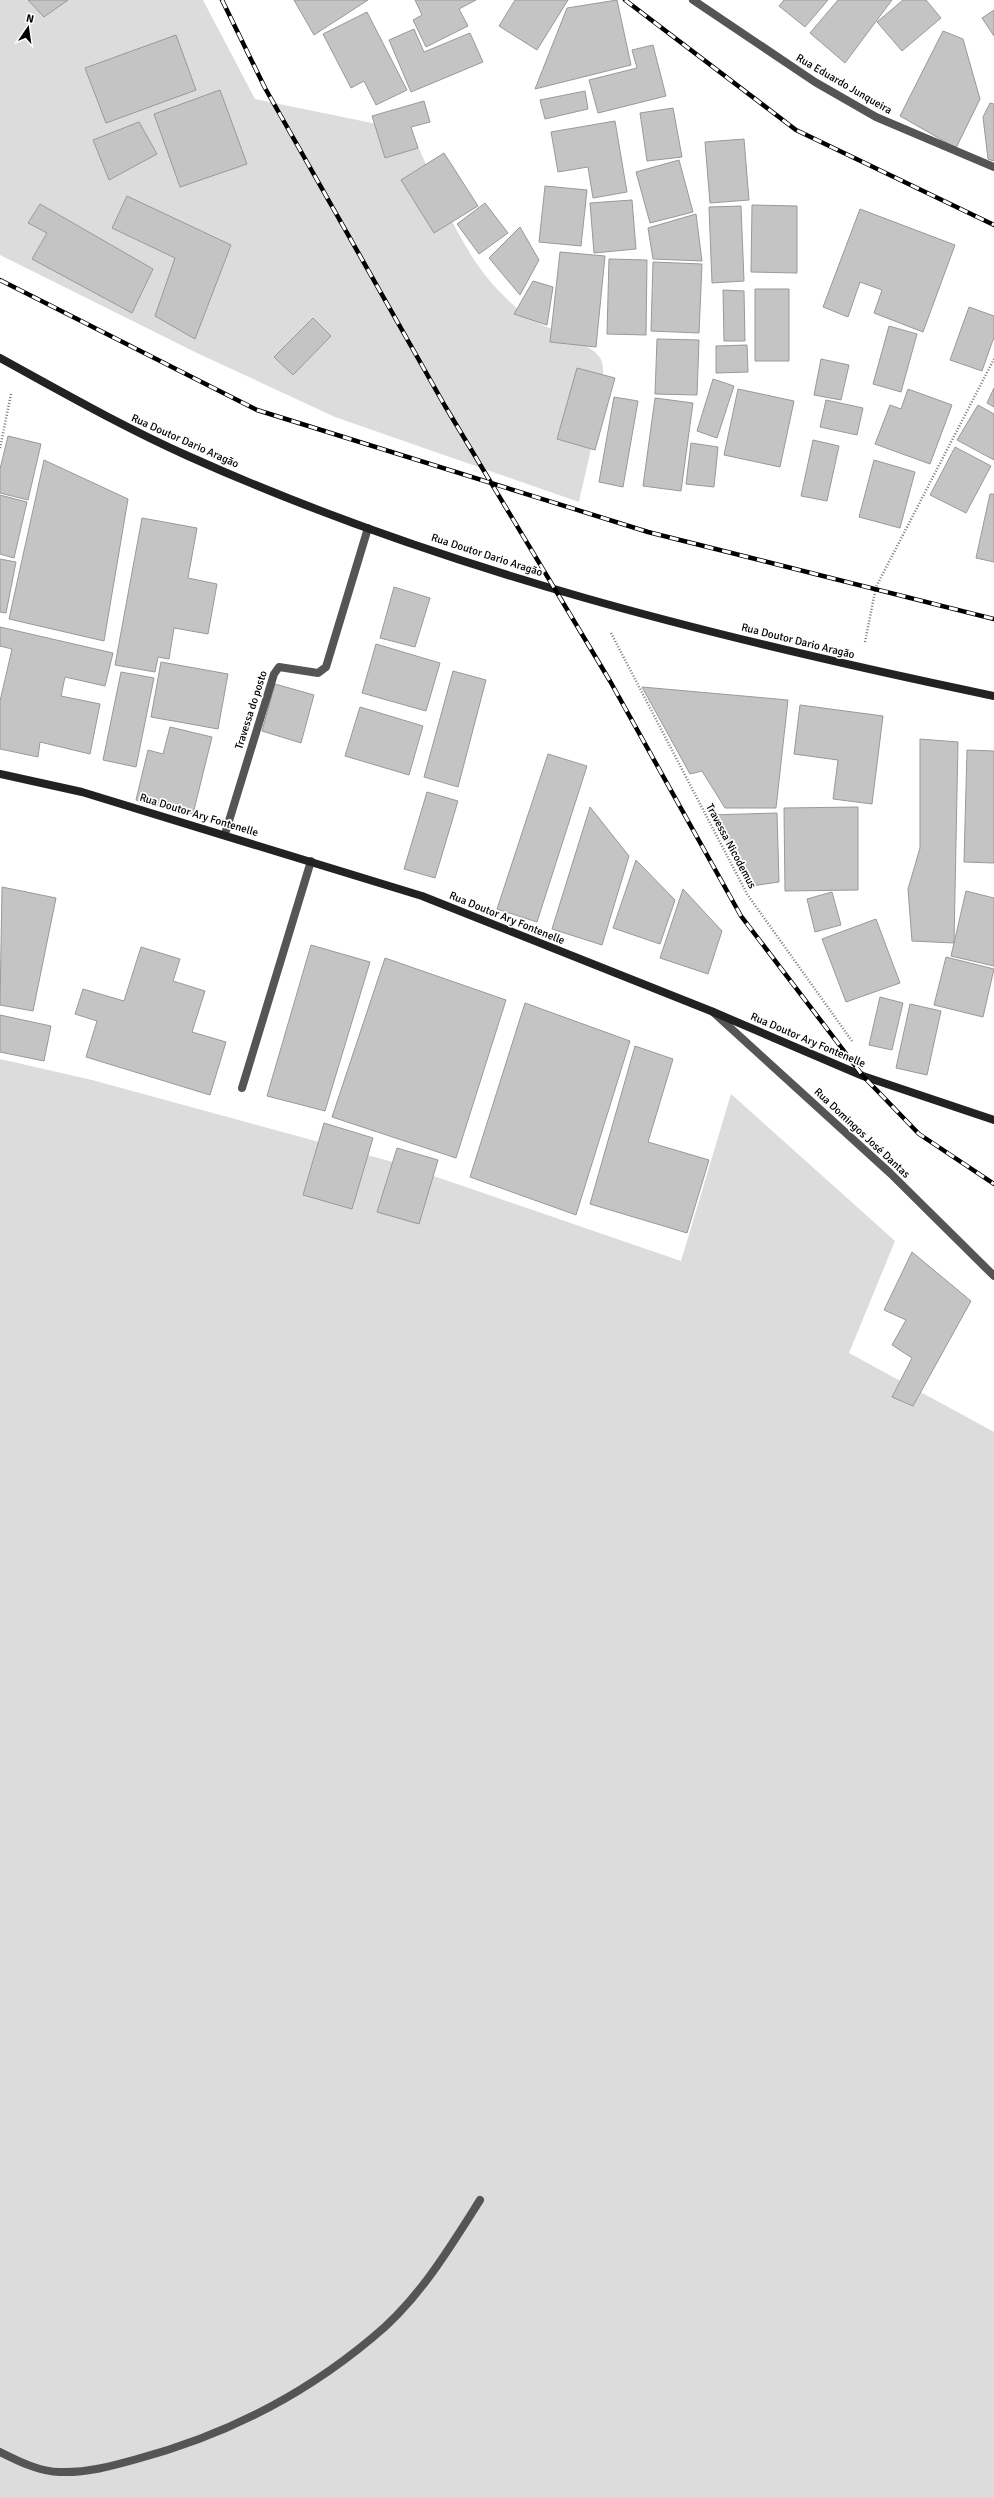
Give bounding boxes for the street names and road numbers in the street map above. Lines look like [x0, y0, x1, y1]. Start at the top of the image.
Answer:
street label: Rua Eduardo Junqueira [794, 51, 895, 117]
street label: Rua Doutor Dario Aragão [129, 411, 241, 471]
street label: Rua Doutor Dario Aragão [430, 531, 545, 579]
street label: Rua Doutor Dario Aragão [740, 621, 856, 661]
street label: Travessa do posto [232, 669, 270, 751]
street label: Rua Doutor Ary Fontenelle [138, 791, 260, 839]
street label: Travessa Nicodemus [703, 801, 759, 891]
street label: Rua Doutor Ary Fontenelle [447, 889, 567, 947]
street label: Rua Doutor Ary Fontenelle [749, 1010, 867, 1070]
street label: Rua Domingos José Dantas [811, 1085, 913, 1181]

